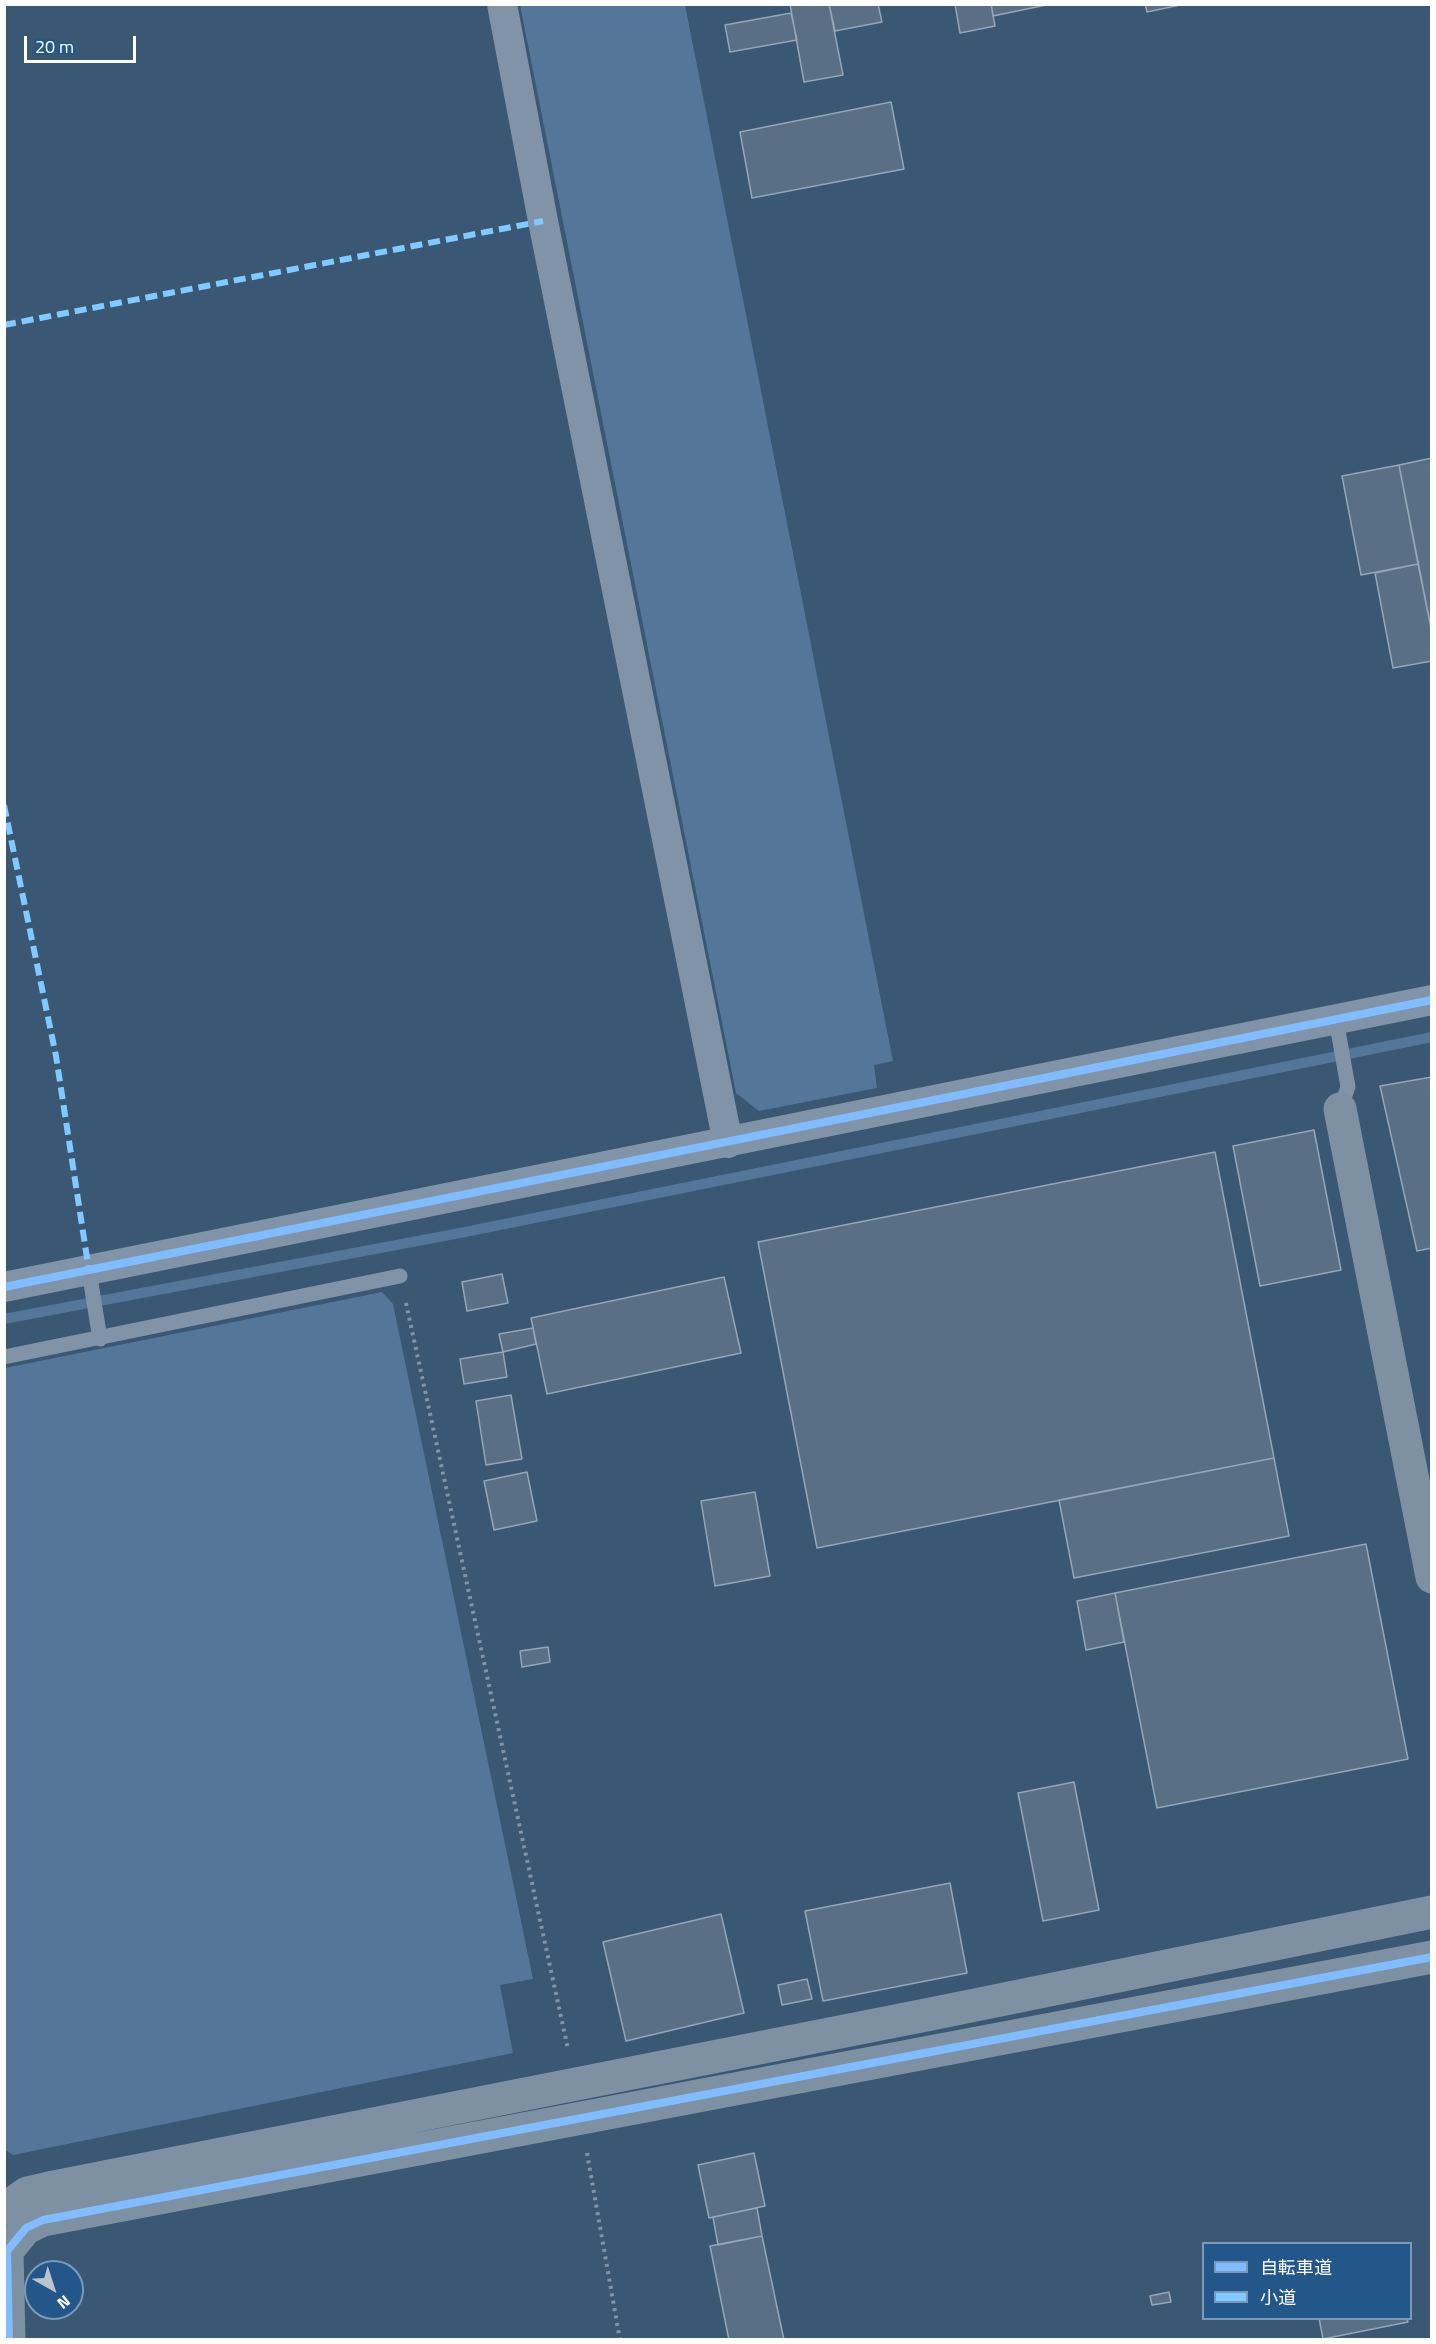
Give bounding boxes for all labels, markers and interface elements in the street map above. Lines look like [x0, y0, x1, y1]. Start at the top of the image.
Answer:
scale bar [27, 24, 140, 62]
text: 20 m [35, 33, 74, 60]
legend [1202, 2242, 1412, 2320]
text: 自転車道 [1260, 2254, 1332, 2281]
north arrow [24, 2260, 84, 2320]
text: 小道 [1260, 2284, 1296, 2311]
text: N [52, 2290, 76, 2315]

